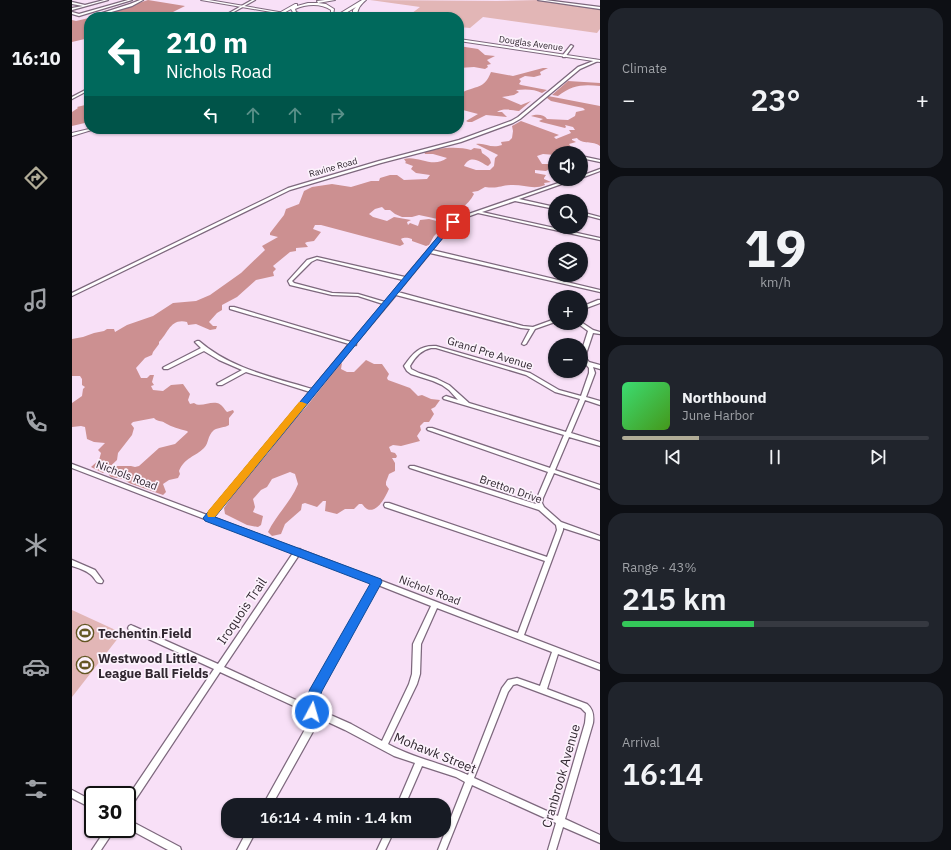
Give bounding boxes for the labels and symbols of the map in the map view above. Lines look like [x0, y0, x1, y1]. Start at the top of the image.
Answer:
street label: Douglas Avenue [498, 33, 564, 53]
street label: Ravine Road [307, 155, 359, 179]
pin [436, 205, 470, 239]
street label: Grand Pre Avenue [446, 333, 534, 373]
street label: Nichols Road [94, 457, 160, 493]
street label: Bretton Drive [478, 472, 544, 506]
street label: Nichols Road [397, 572, 463, 608]
street label: Iroquois Trail [213, 574, 271, 648]
sports icon: Techentin Field [75, 623, 95, 643]
place label: Techentin Field [98, 625, 192, 642]
place label: Westwood Little League Ball Fields [98, 650, 209, 682]
sports icon: Westwood Little League Ball Fields [75, 655, 95, 675]
position arrow [291, 691, 333, 733]
street label: Cranbrook Avenue [538, 722, 584, 830]
street label: Mohawk Street [391, 729, 479, 777]
speed limit sign: 30 [84, 786, 136, 838]

